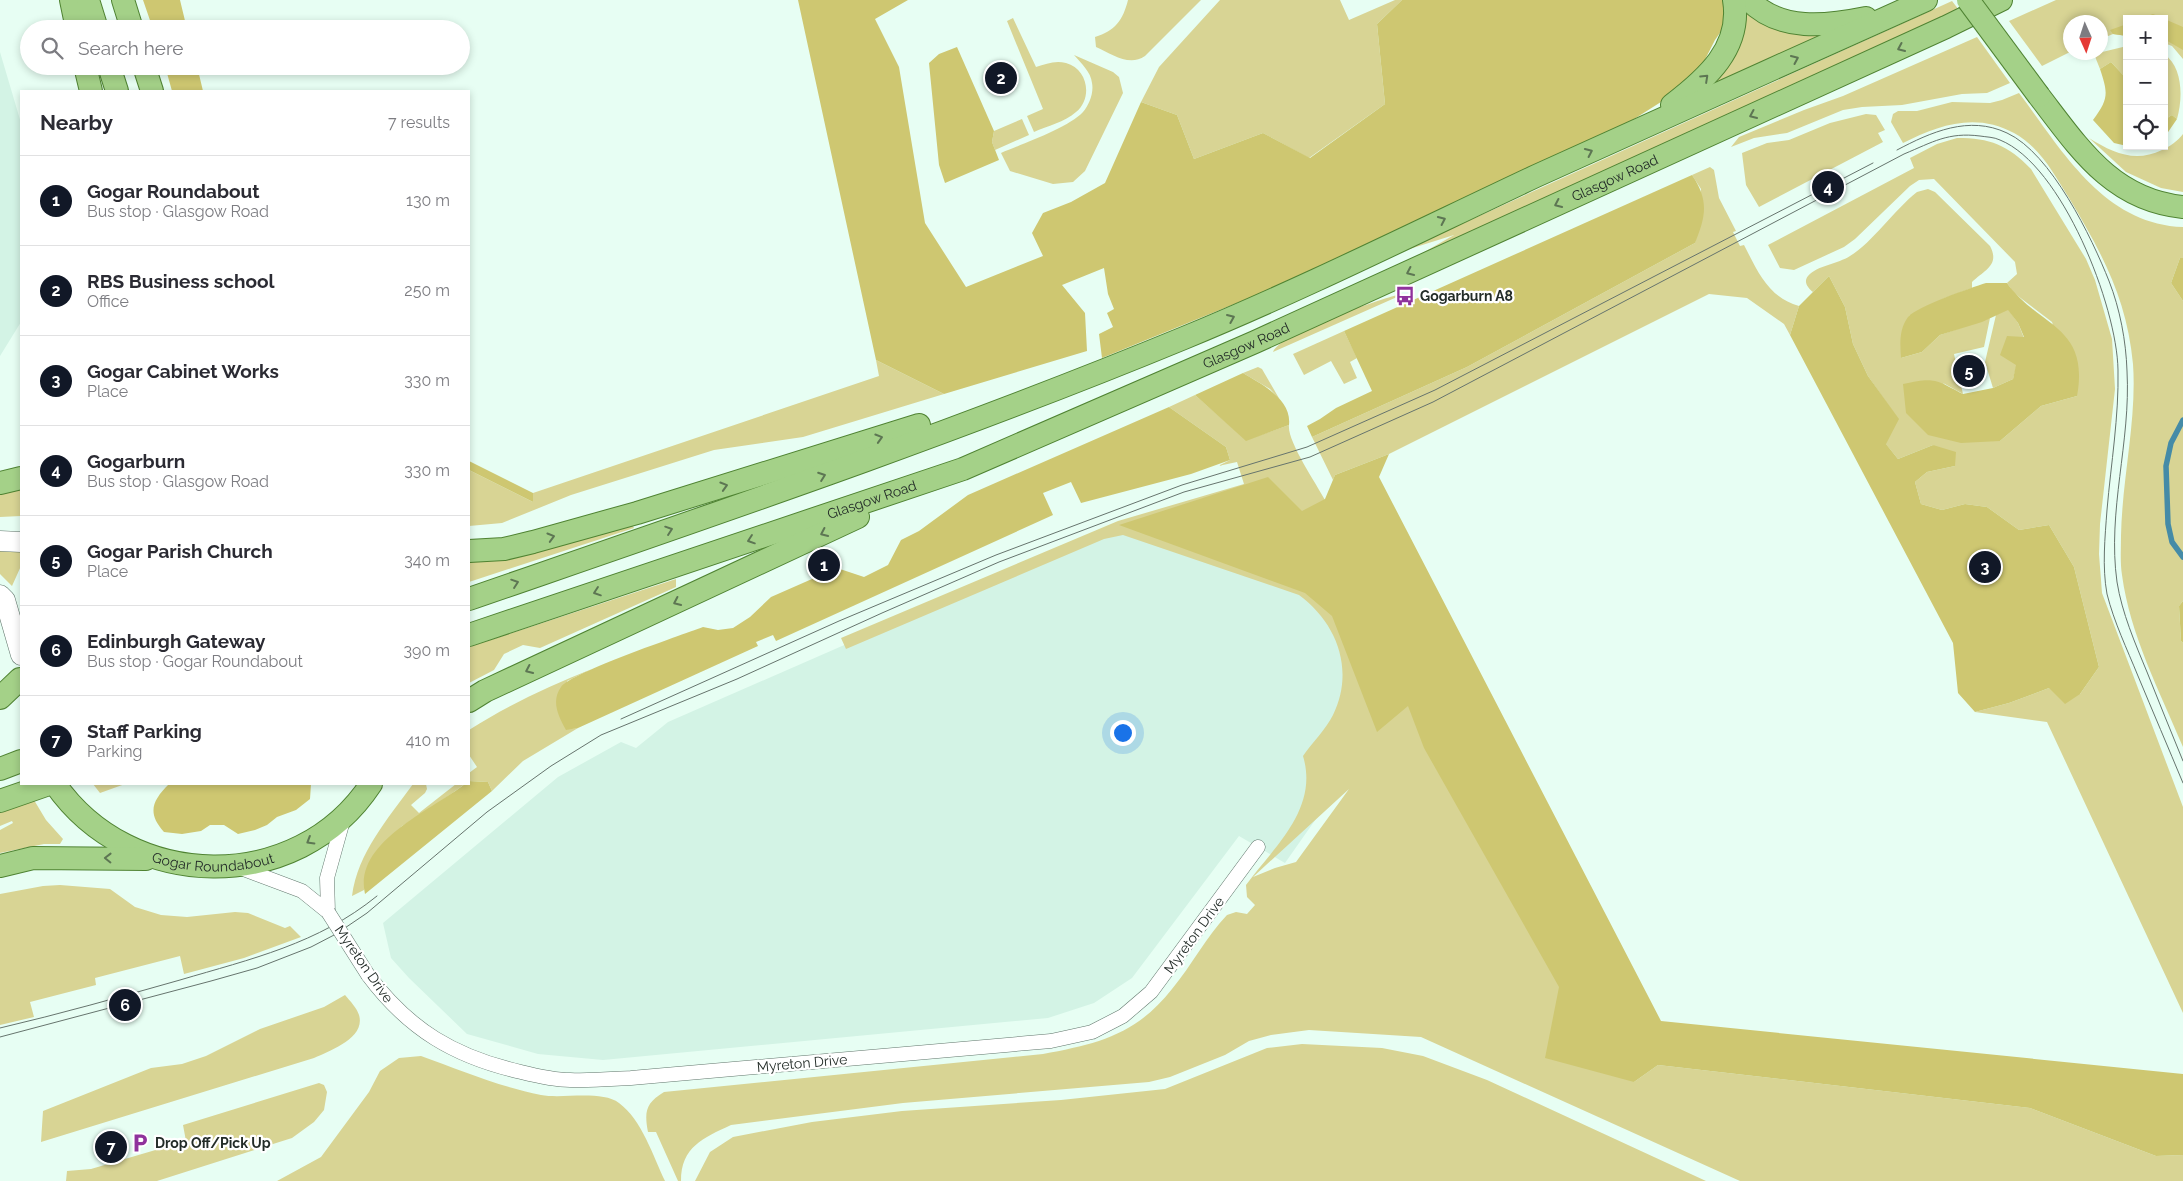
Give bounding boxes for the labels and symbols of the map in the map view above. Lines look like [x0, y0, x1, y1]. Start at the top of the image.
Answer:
north arrow [2063, 15, 2108, 60]
one-way arrow [1897, 41, 1906, 52]
one-way arrow [1790, 55, 1799, 66]
pin: 2 [985, 59, 1017, 97]
one-way arrow [1699, 75, 1708, 84]
one-way arrow [1749, 109, 1758, 119]
one-way arrow [1584, 147, 1593, 158]
street label: Glasgow Road [1569, 151, 1661, 205]
pin: 4 [1812, 168, 1844, 206]
one-way arrow [1554, 198, 1563, 208]
one-way arrow [1437, 216, 1446, 227]
one-way arrow [1406, 265, 1415, 276]
bus stop icon: Gogarburn A8 [1394, 285, 1416, 307]
place label: Gogarburn A8 [1420, 288, 1513, 304]
one-way arrow [1226, 314, 1235, 325]
street label: Glasgow Road [1200, 319, 1292, 372]
pin: 5 [1953, 352, 1985, 390]
one-way arrow [874, 433, 882, 443]
one-way arrow [817, 472, 825, 482]
street label: Glasgow Road [825, 477, 919, 522]
one-way arrow [719, 481, 727, 491]
one-way arrow [664, 526, 672, 536]
one-way arrow [820, 527, 829, 538]
one-way arrow [546, 533, 555, 543]
one-way arrow [748, 534, 756, 544]
pin: 1 [808, 546, 840, 584]
pin: 3 [1969, 548, 2001, 586]
one-way arrow [510, 579, 519, 589]
one-way arrow [594, 586, 602, 596]
one-way arrow [673, 595, 682, 605]
one-way arrow [525, 664, 534, 675]
your location [1110, 720, 1136, 746]
one-way arrow [307, 834, 316, 844]
street label: Gogar Roundabout [150, 849, 276, 875]
one-way arrow [104, 853, 112, 863]
street label: Myreton Drive [1161, 894, 1227, 976]
street label: Myreton Drive [331, 922, 397, 1006]
pin: 6 [109, 986, 141, 1024]
street label: Myreton Drive [756, 1051, 848, 1075]
pin: 7 [95, 1128, 127, 1166]
parking icon: Drop Off/Pick Up [129, 1132, 151, 1154]
place label: Drop Off/Pick Up [155, 1135, 271, 1151]

